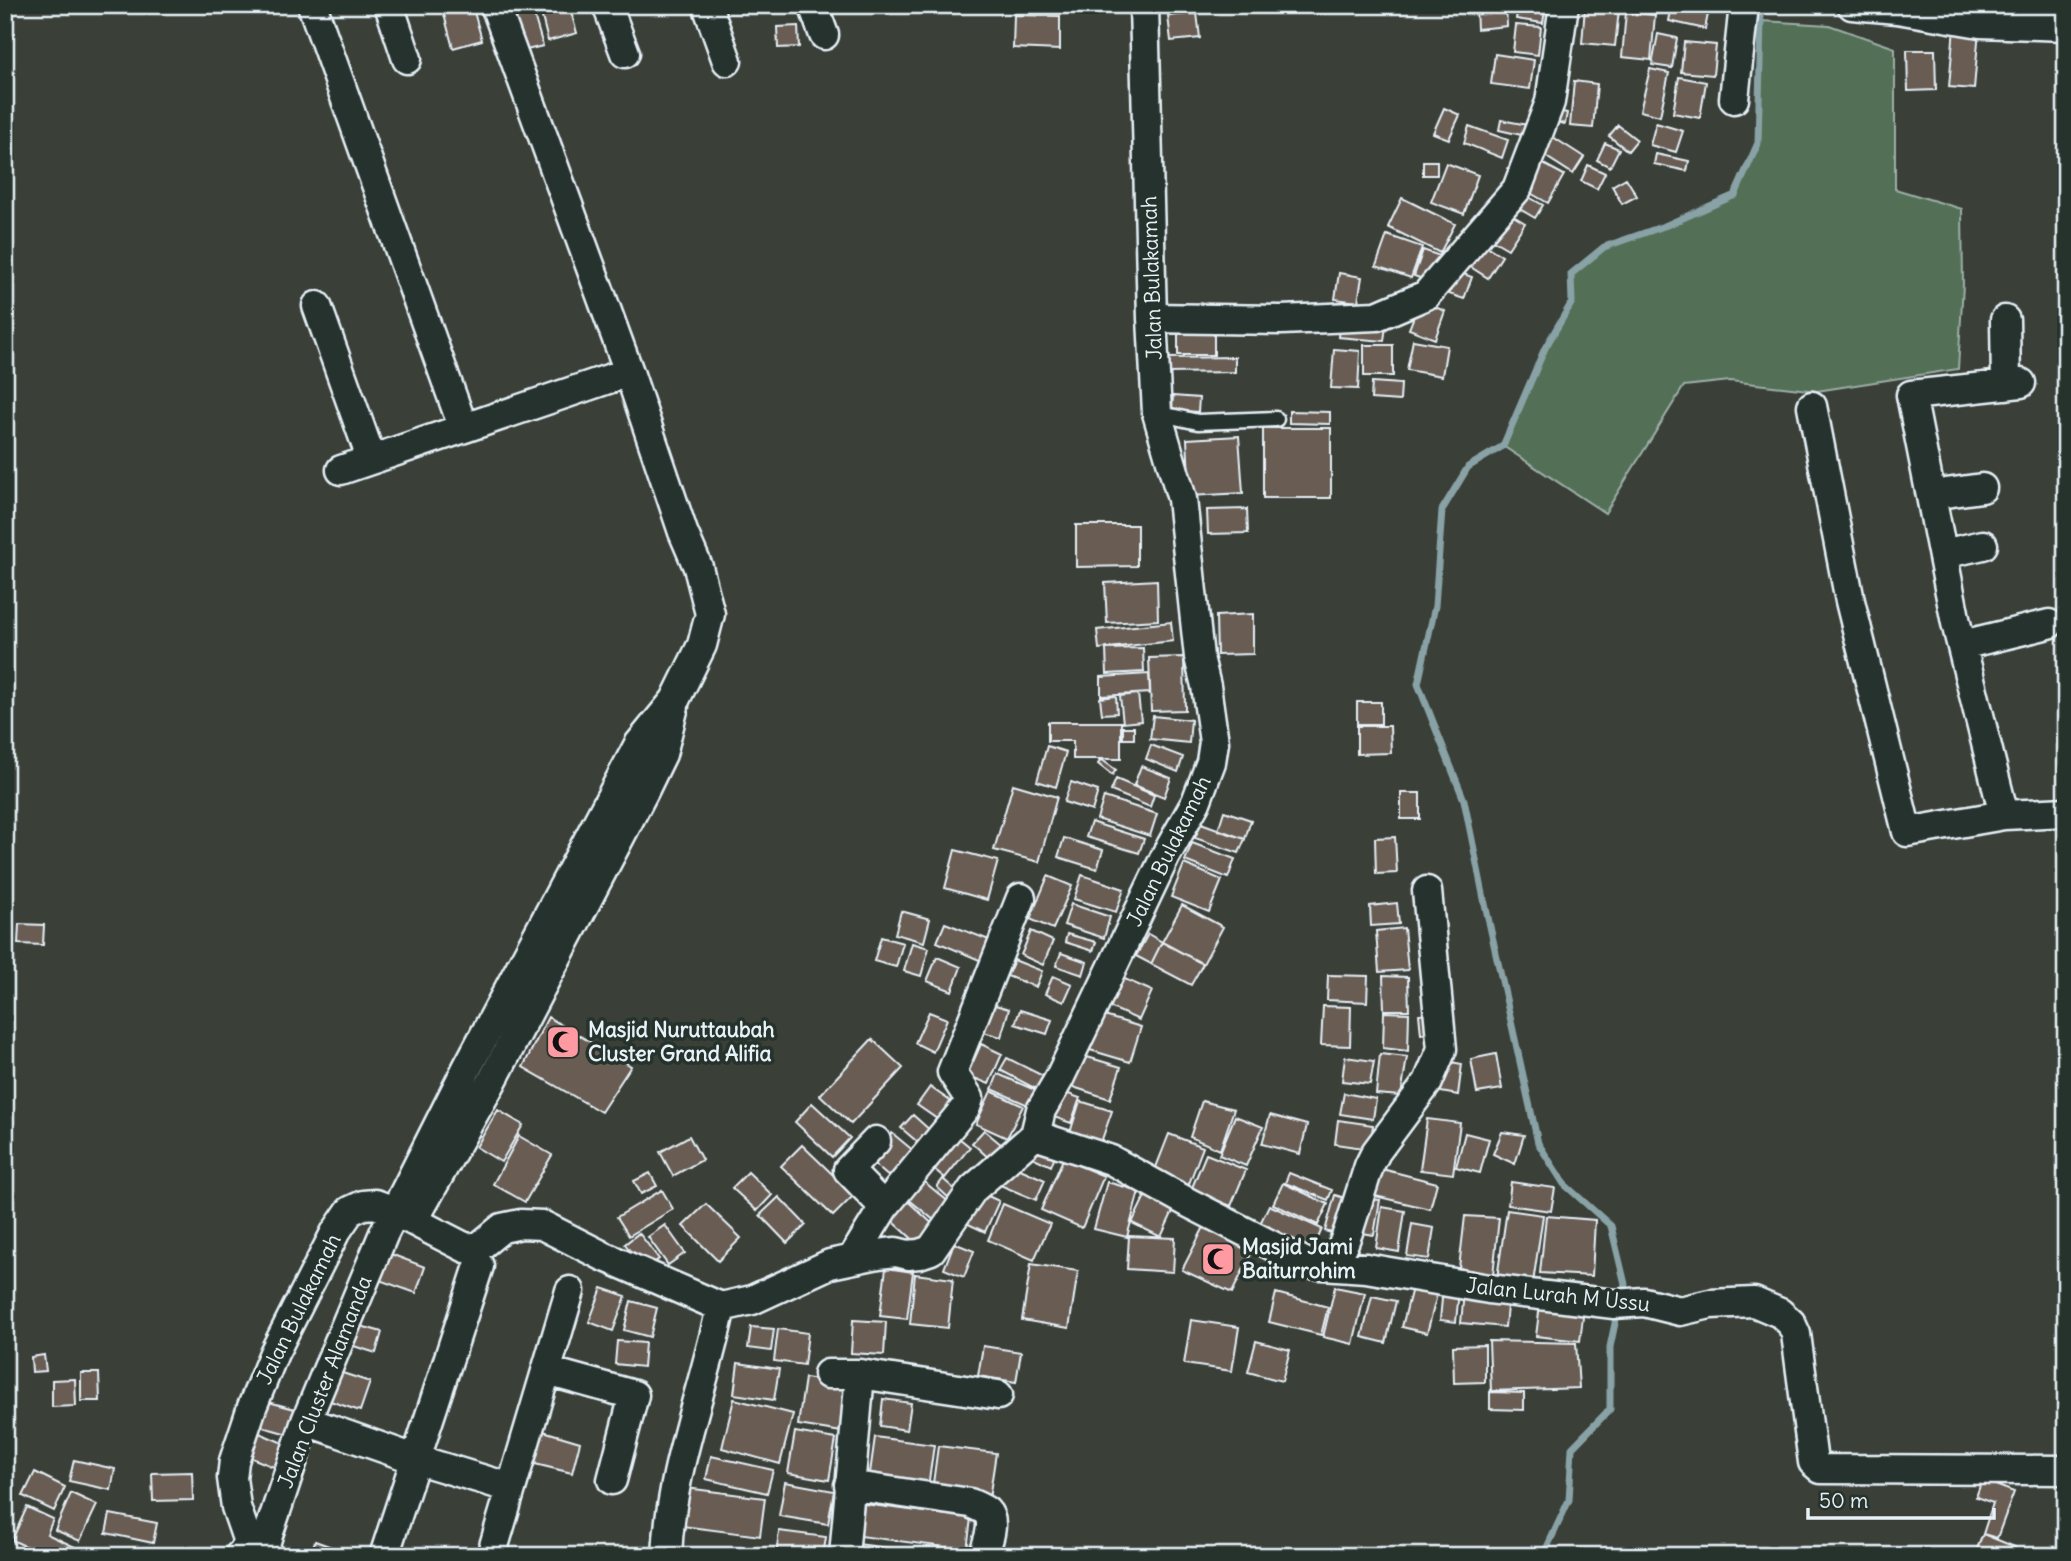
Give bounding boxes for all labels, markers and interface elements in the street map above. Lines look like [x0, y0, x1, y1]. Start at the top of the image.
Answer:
street label: Jalan Bulakamah [1135, 195, 1168, 361]
street label: Jalan Bulakamah [1120, 771, 1217, 931]
place label: Masjid Nuruttaubah Cluster Grand Alifia [588, 1016, 775, 1067]
mosque icon: Masjid Nuruttaubah Cluster Grand Alifia [544, 1023, 582, 1061]
street label: Jalan Bulakamah [250, 1229, 347, 1389]
place label: Masjid Jami Baiturrohim [1242, 1233, 1356, 1284]
mosque icon: Masjid Jami Baiturrohim [1199, 1240, 1237, 1278]
street label: Jalan Lurah M Ussu [1465, 1271, 1651, 1318]
street label: Jalan Cluster Alamanda [272, 1272, 378, 1492]
scale bar [1808, 1477, 1994, 1521]
text: 50 m [1819, 1487, 1868, 1514]

